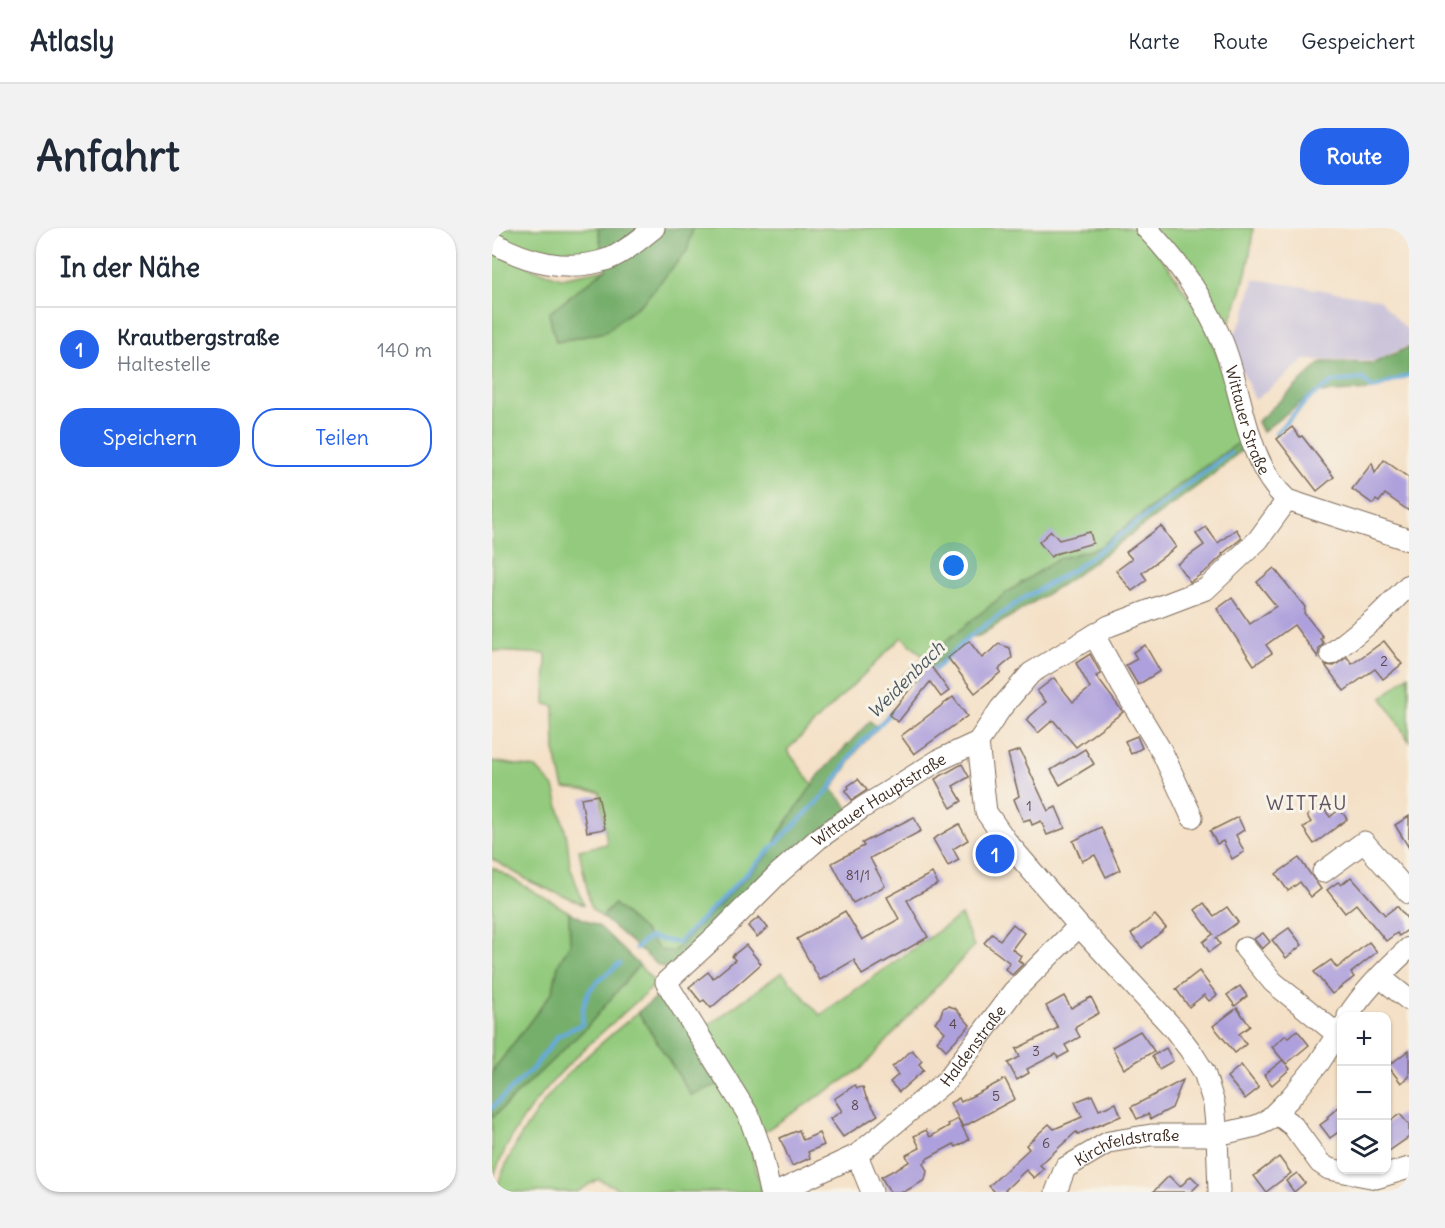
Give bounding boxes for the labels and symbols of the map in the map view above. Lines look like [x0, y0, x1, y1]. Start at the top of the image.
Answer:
street label: Wittauer Straße [1221, 363, 1275, 478]
your location [939, 551, 968, 580]
water label: Weidenbach [862, 636, 949, 723]
house number: 2 [1380, 652, 1388, 670]
street label: Wittauer Hauptstraße [808, 748, 949, 850]
district label: WITTAU [1266, 790, 1348, 815]
house number: 1 [1026, 797, 1032, 815]
pin: 1 [976, 832, 1014, 876]
house number: 81/1 [846, 866, 870, 884]
street label: Haldenstraße [936, 1001, 1010, 1091]
house number: 4 [949, 1015, 957, 1033]
house number: 3 [1032, 1042, 1040, 1060]
house number: 5 [992, 1087, 1000, 1105]
house number: 8 [851, 1096, 859, 1114]
street label: Kirchfeldstraße [1071, 1125, 1179, 1170]
house number: 6 [1042, 1134, 1050, 1152]

